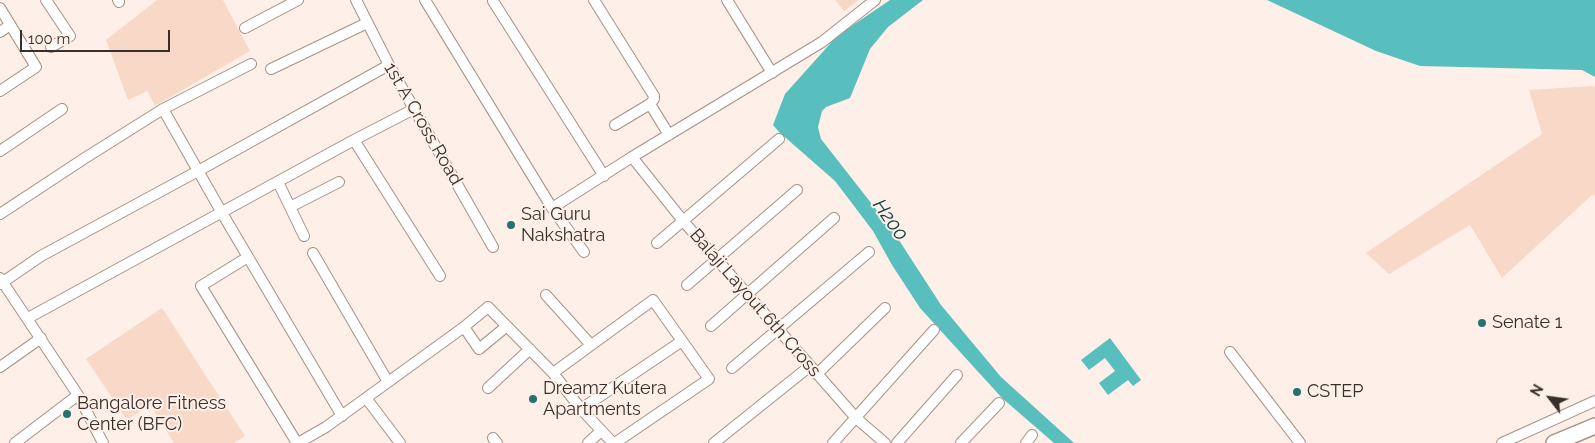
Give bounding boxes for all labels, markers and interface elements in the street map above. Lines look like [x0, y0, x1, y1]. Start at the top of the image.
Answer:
scale bar [22, 20, 172, 52]
text: 100 m [28, 30, 70, 48]
street label: 1st A Cross Road [379, 59, 467, 189]
water label: H200 [868, 195, 912, 245]
place label: Sai Guru Nakshatra [521, 204, 605, 246]
marker: Sai Guru Nakshatra [505, 219, 517, 231]
street label: Balaji Layout 6th Cross [685, 225, 825, 381]
place label: Senate 1 [1492, 312, 1562, 334]
marker: Senate 1 [1476, 317, 1488, 329]
north arrow [1525, 373, 1575, 423]
place label: Dreamz Kutera Apartments [543, 378, 667, 420]
place label: CSTEP [1307, 381, 1363, 403]
text: N [1527, 382, 1547, 399]
marker: CSTEP [1291, 386, 1303, 398]
place label: Bangalore Fitness Center (BFC) [77, 393, 226, 436]
marker: Dreamz Kutera Apartments [527, 393, 539, 405]
marker: Bangalore Fitness Center (BFC) [61, 408, 73, 420]

